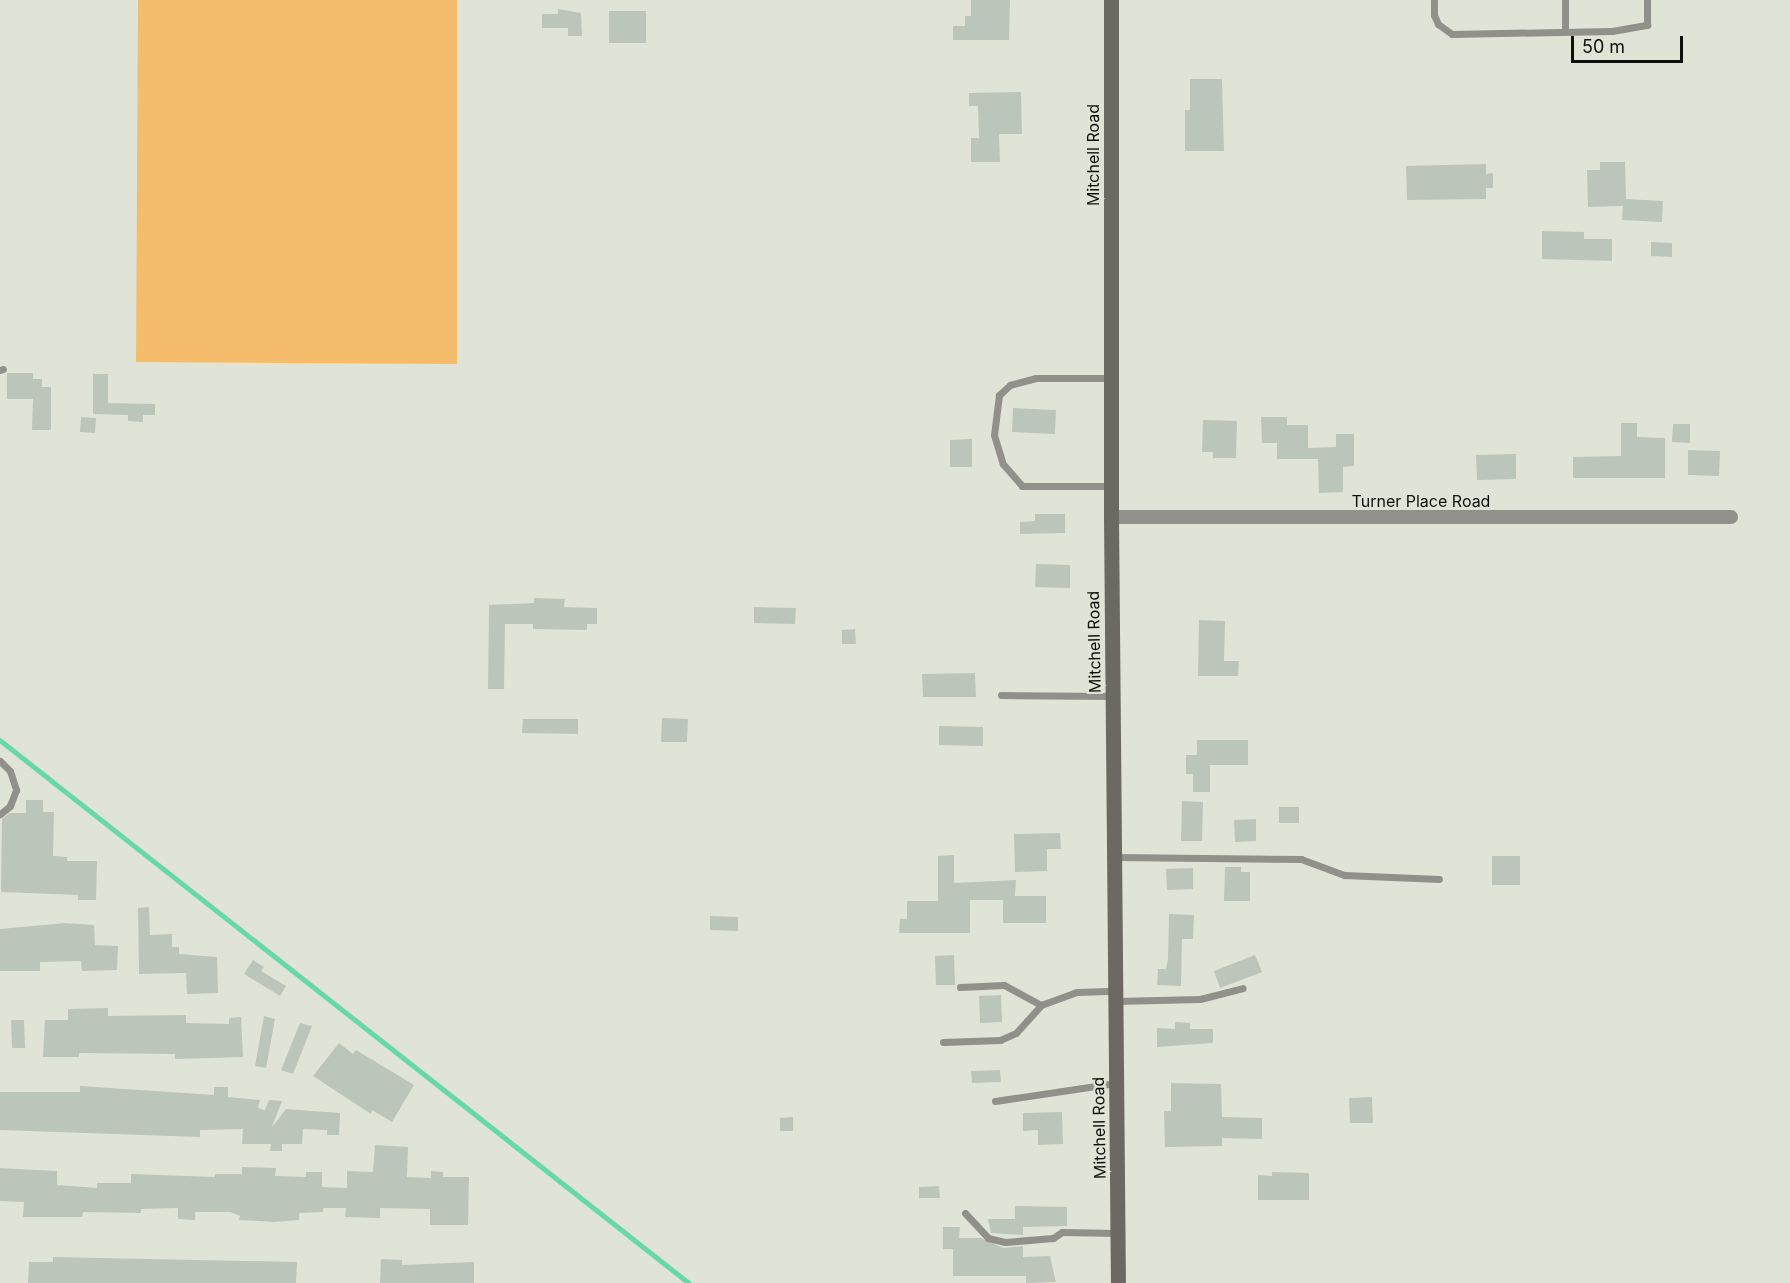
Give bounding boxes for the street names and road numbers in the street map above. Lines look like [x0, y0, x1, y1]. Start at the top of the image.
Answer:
street label: Mitchell Road [1083, 104, 1103, 206]
street label: Turner Place Road [1352, 491, 1490, 511]
street label: Mitchell Road [1084, 591, 1104, 693]
street label: Mitchell Road [1089, 1077, 1109, 1179]

